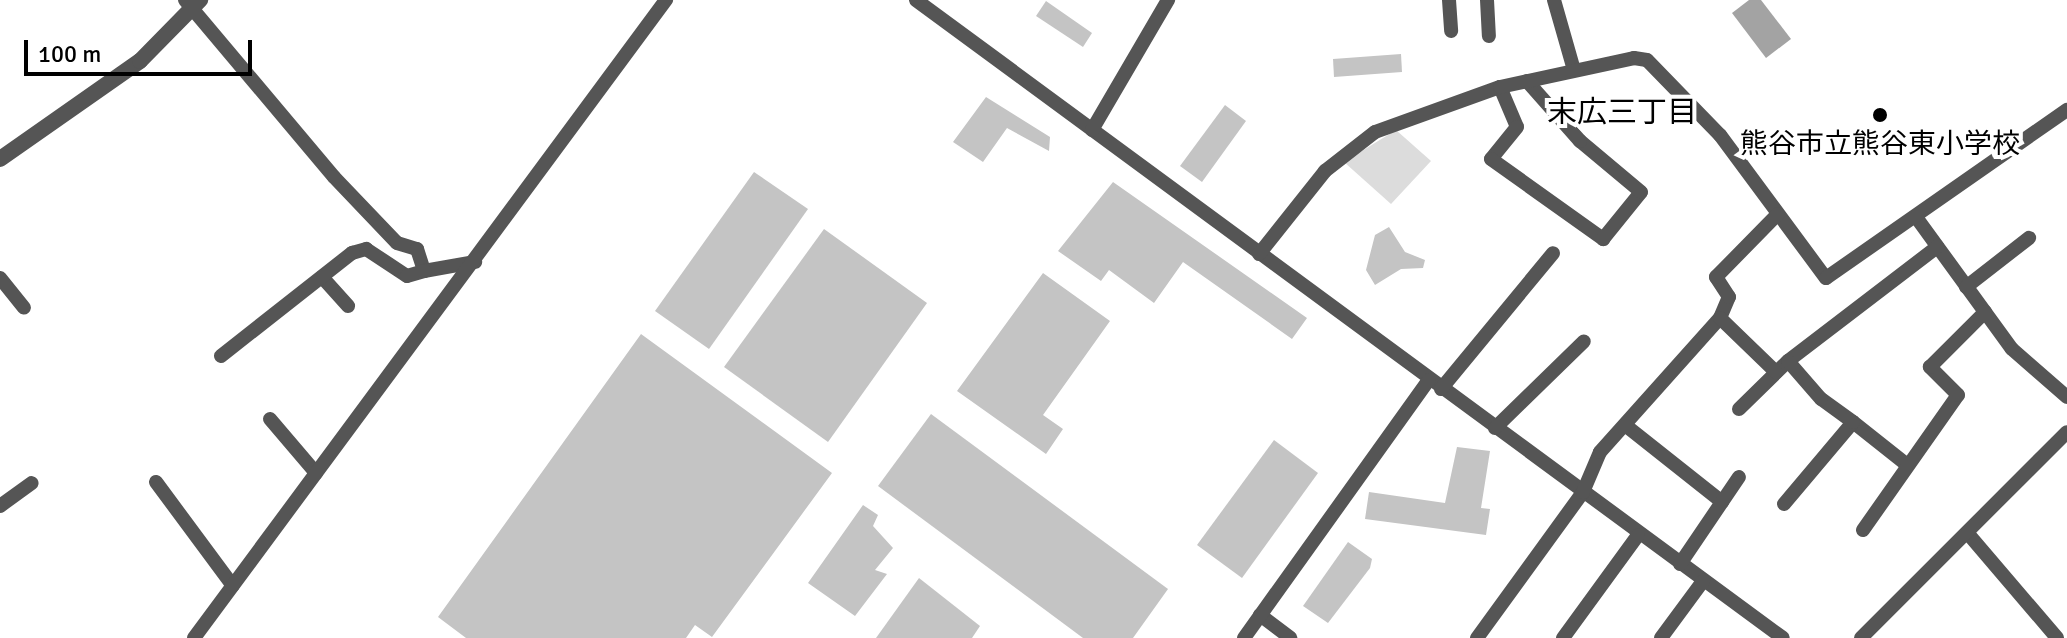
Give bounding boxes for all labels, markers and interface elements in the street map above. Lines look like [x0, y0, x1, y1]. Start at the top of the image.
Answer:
scale bar [28, 24, 256, 74]
text: 100 m [38, 39, 101, 69]
district label: 末広三丁目 [1547, 95, 1697, 131]
marker: 熊谷市立熊谷東小学校 [1871, 106, 1889, 124]
place label: 熊谷市立熊谷東小学校 [1740, 127, 2020, 161]

